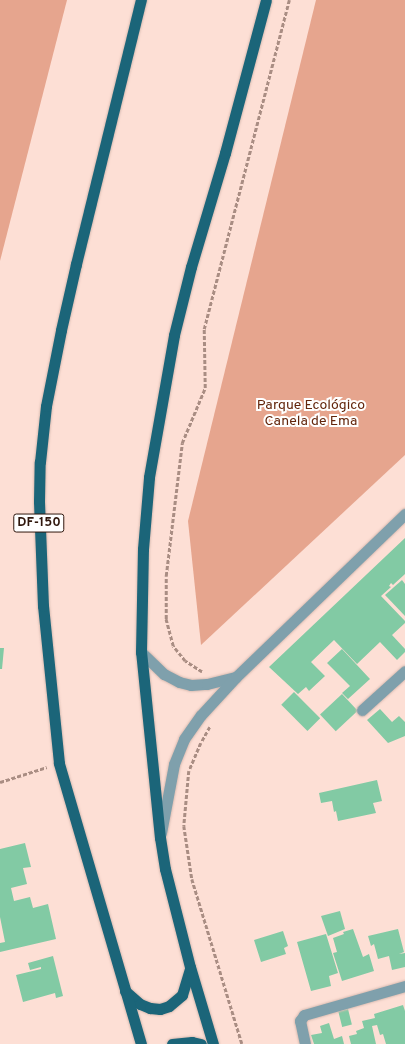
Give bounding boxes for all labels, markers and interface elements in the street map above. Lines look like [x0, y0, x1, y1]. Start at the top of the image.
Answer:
park label: Parque Ecológico Canela de Ema [257, 398, 365, 430]
road number: DF-150 [13, 512, 65, 534]

